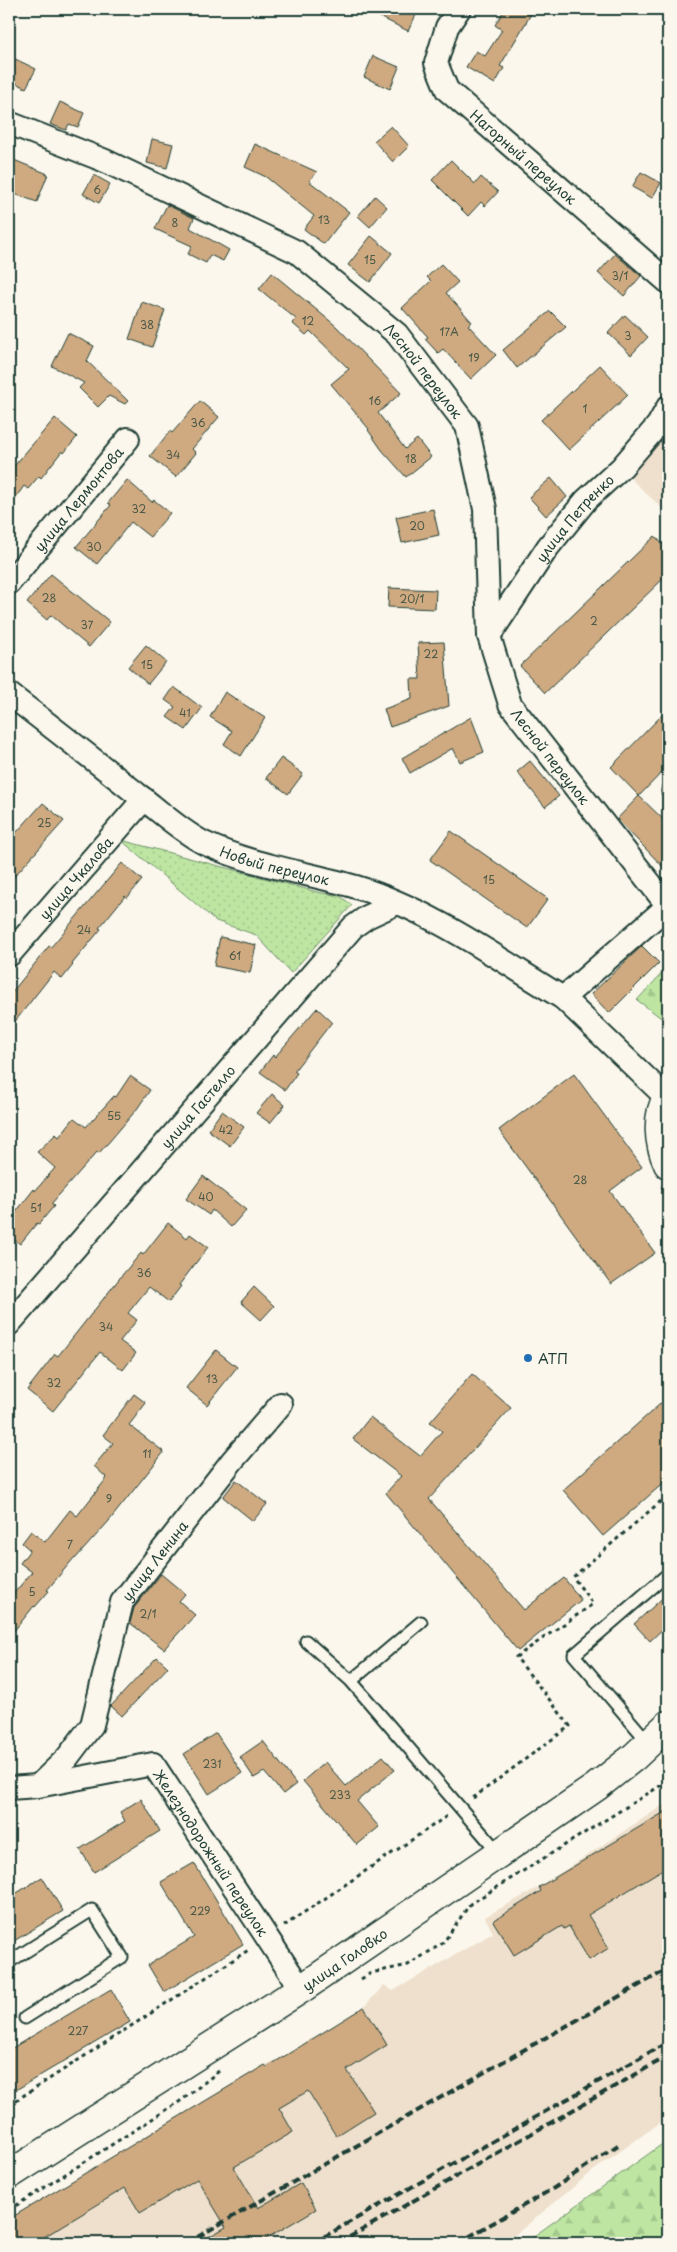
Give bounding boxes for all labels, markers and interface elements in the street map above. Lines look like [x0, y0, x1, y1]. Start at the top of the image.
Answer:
street label: Нагорный переулок [466, 104, 582, 209]
house number: 6 [93, 181, 101, 198]
house number: 13 [318, 211, 330, 228]
house number: 8 [172, 214, 179, 231]
house number: 15 [364, 251, 376, 268]
house number: 3/1 [612, 267, 628, 284]
house number: 12 [302, 312, 315, 329]
house number: 38 [140, 316, 154, 333]
street label: Лесной переулок [380, 317, 468, 423]
house number: 17А [439, 323, 459, 340]
house number: 3 [624, 327, 632, 344]
house number: 19 [468, 349, 480, 366]
house number: 16 [369, 392, 382, 409]
house number: 1 [583, 400, 588, 417]
house number: 36 [191, 414, 206, 431]
street label: улица Лермонтова [29, 442, 128, 556]
house number: 34 [166, 446, 180, 463]
house number: 18 [405, 450, 417, 467]
street label: улица Петренко [530, 469, 618, 566]
house number: 32 [132, 500, 147, 517]
house number: 20 [409, 517, 425, 534]
house number: 30 [86, 538, 102, 555]
house number: 28 [42, 589, 56, 606]
house number: 20/1 [399, 590, 425, 607]
house number: 2 [590, 612, 598, 629]
house number: 37 [81, 616, 94, 633]
house number: 22 [424, 645, 438, 662]
house number: 15 [141, 656, 153, 673]
house number: 41 [179, 704, 191, 721]
street label: Лесной переулок [506, 704, 595, 809]
house number: 25 [37, 814, 51, 831]
street label: улица Чкалова [34, 831, 118, 924]
street label: Новый переулок [217, 840, 332, 890]
house number: 15 [483, 871, 495, 888]
house number: 24 [77, 921, 91, 938]
house number: 61 [229, 947, 241, 964]
street label: улица Гастелло [156, 1060, 240, 1153]
house number: 55 [107, 1107, 121, 1124]
house number: 42 [219, 1121, 234, 1138]
house number: 28 [573, 1171, 587, 1188]
house number: 40 [198, 1188, 214, 1205]
house number: 51 [30, 1199, 42, 1216]
house number: 36 [137, 1264, 152, 1281]
house number: 34 [99, 1318, 113, 1335]
place label: АТП [538, 1348, 568, 1369]
marker: АТП [522, 1352, 534, 1364]
house number: 13 [206, 1370, 218, 1387]
house number: 32 [47, 1374, 62, 1391]
house number: 11 [142, 1445, 152, 1462]
house number: 9 [106, 1490, 112, 1507]
street label: улица Ленина [116, 1516, 193, 1605]
house number: 7 [67, 1536, 73, 1553]
house number: 5 [28, 1583, 36, 1600]
house number: 2/1 [139, 1605, 157, 1622]
house number: 231 [202, 1755, 222, 1772]
street label: Железнодорожный переулок [148, 1765, 274, 1941]
house number: 233 [329, 1786, 351, 1803]
house number: 229 [189, 1902, 211, 1919]
street label: улица Головко [298, 1922, 391, 1996]
house number: 227 [68, 2022, 88, 2039]

